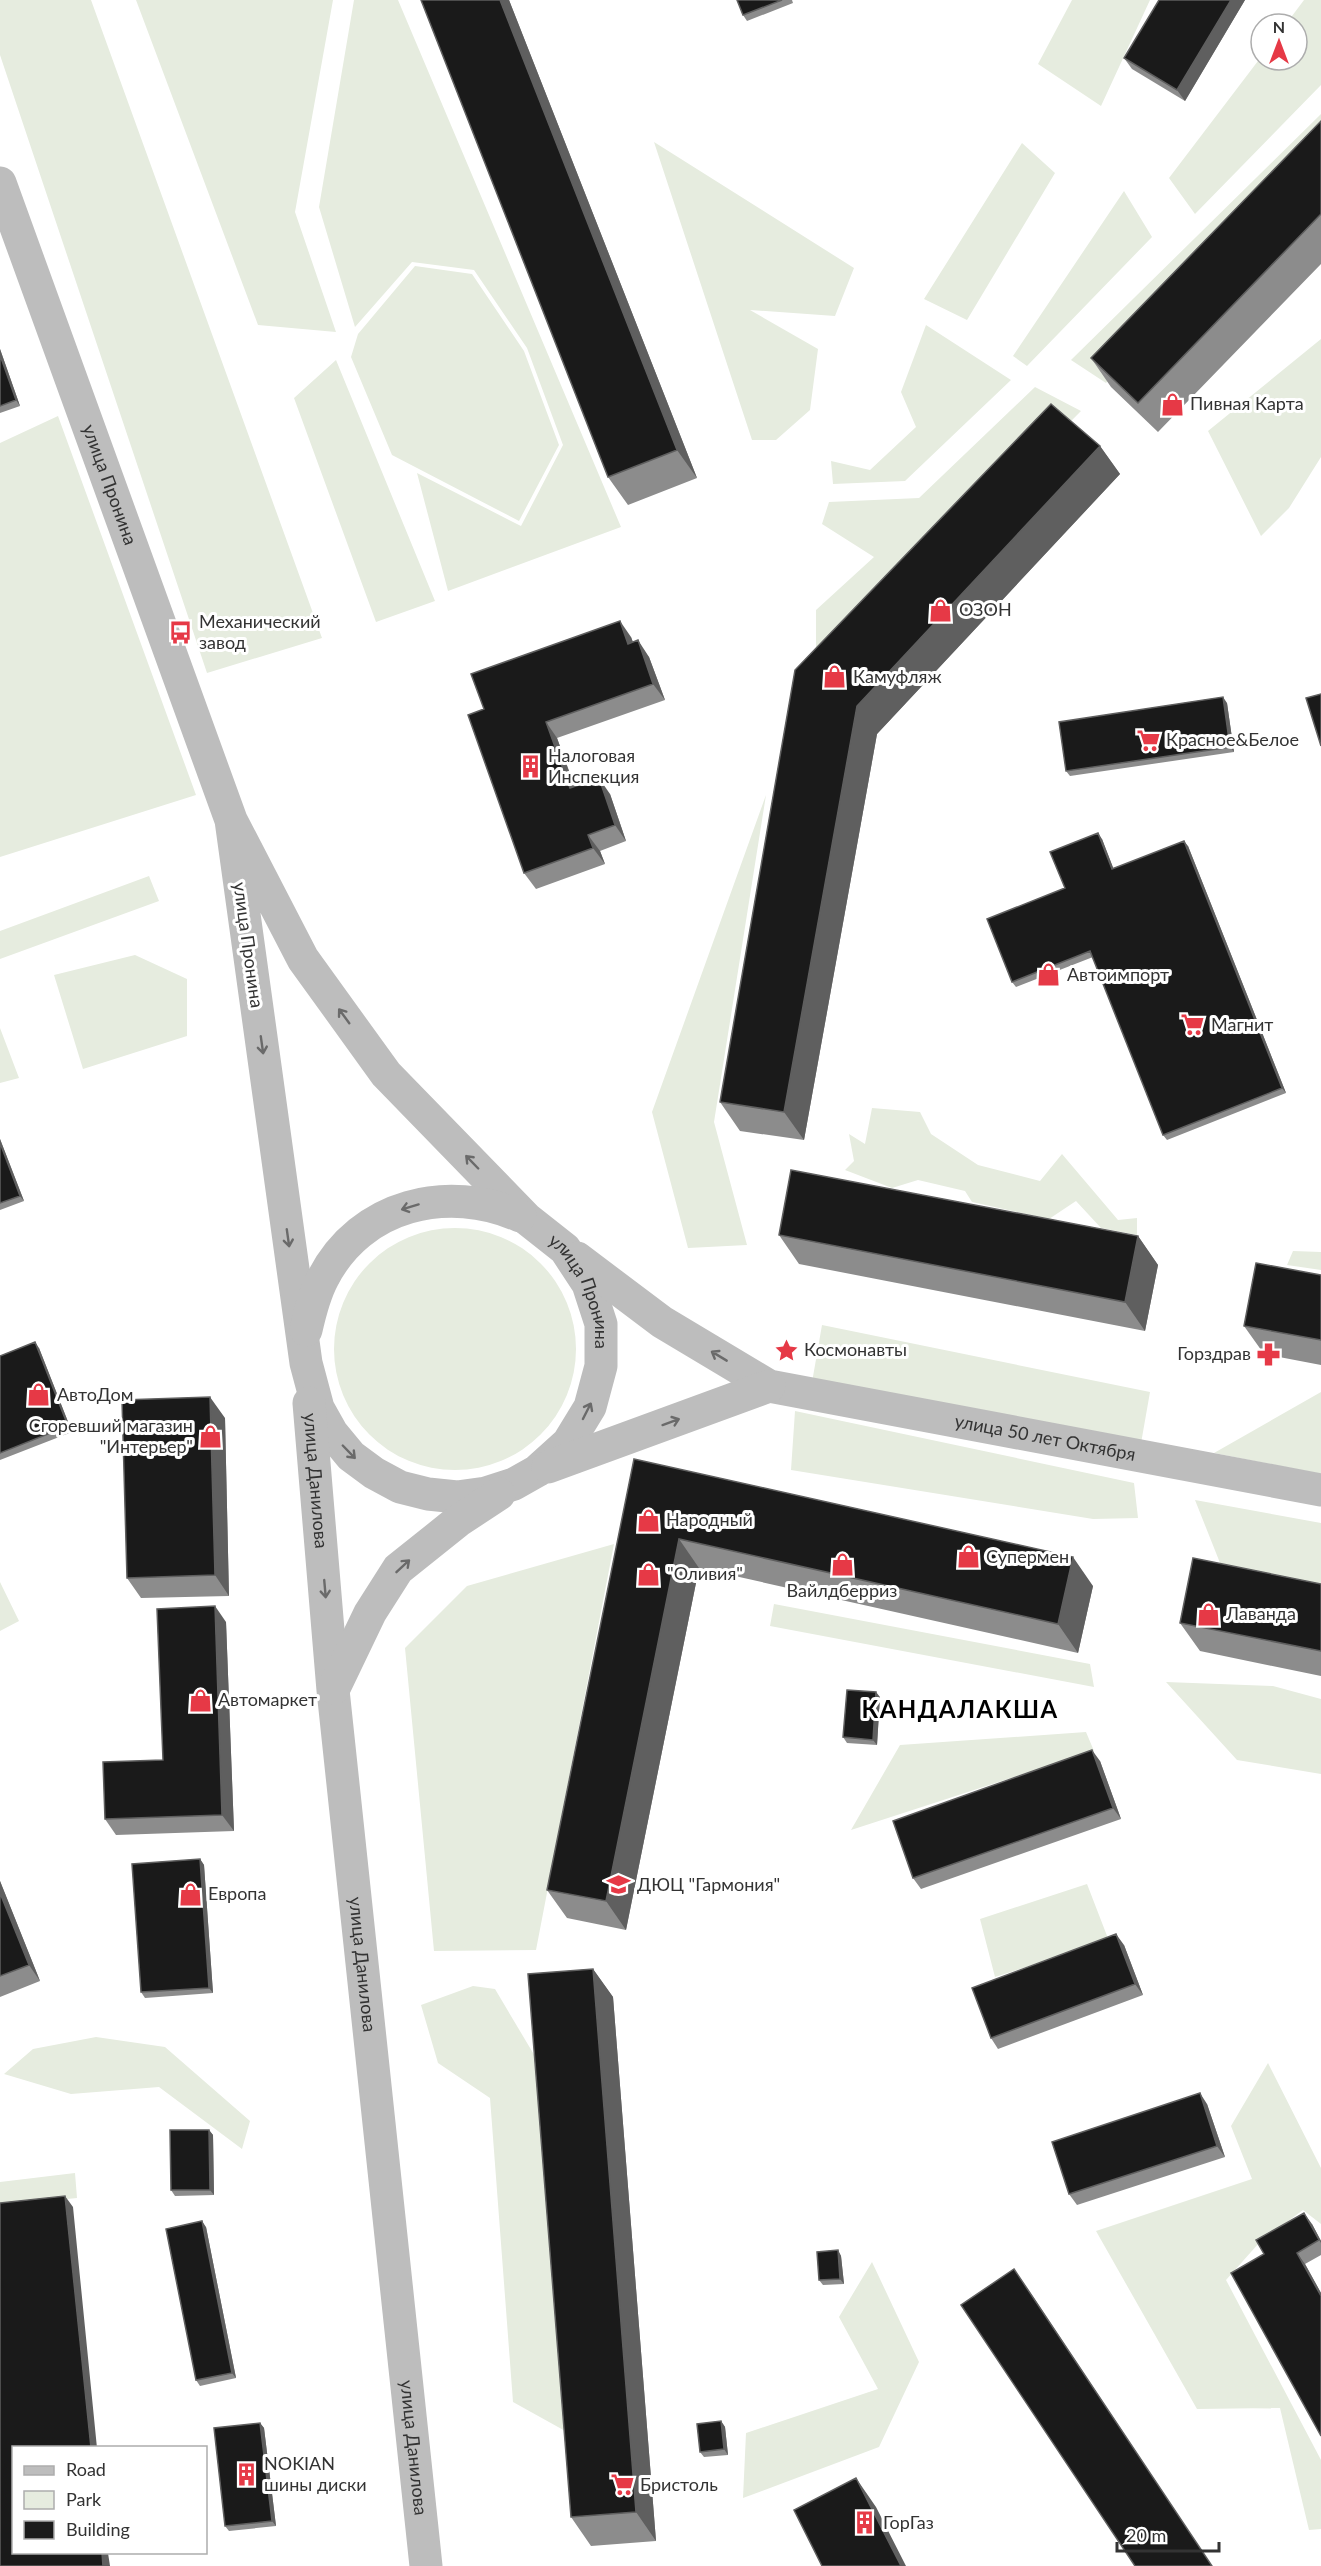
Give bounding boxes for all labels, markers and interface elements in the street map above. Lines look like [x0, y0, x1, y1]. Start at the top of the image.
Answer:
north arrow [1249, 12, 1309, 72]
text: N [1273, 17, 1285, 36]
shop icon: Пивная Карта [1159, 391, 1185, 417]
place label: Пивная Карта [1190, 392, 1304, 414]
street label: улица Пронина [78, 421, 142, 548]
shop icon: ОЗОН [928, 597, 954, 623]
place label: ОЗОН [959, 598, 1012, 620]
place label: Механический завод [199, 610, 321, 653]
bus stop icon: Механический завод [168, 619, 194, 645]
shop icon: Камуфляж [822, 664, 848, 690]
place label: Камуфляж [853, 665, 942, 687]
supermarket icon: Красное&Белое [1135, 727, 1161, 753]
place label: Красное&Белое [1166, 728, 1299, 750]
place label: Налоговая Инспекция [548, 744, 639, 787]
building icon: Налоговая Инспекция [517, 753, 543, 779]
street label: улица Пронина [229, 881, 269, 1009]
shop icon: Автоимпорт [1036, 962, 1062, 988]
place label: Автоимпорт [1067, 963, 1169, 985]
one-way arrow [337, 1008, 350, 1024]
supermarket icon: Магнит [1180, 1012, 1206, 1038]
place label: Магнит [1211, 1013, 1273, 1035]
one-way arrow [256, 1034, 267, 1054]
one-way arrow [465, 1154, 479, 1169]
one-way arrow [401, 1202, 420, 1213]
one-way arrow [283, 1228, 294, 1247]
street label: улица Пронина [545, 1228, 613, 1349]
place icon: Космонавты [773, 1337, 799, 1363]
place label: Космонавты [804, 1338, 907, 1360]
pharmacy icon: Горздрав [1256, 1341, 1282, 1367]
place label: Горздрав [1177, 1342, 1251, 1364]
one-way arrow [711, 1350, 728, 1362]
shop icon: АвтоДом [26, 1382, 52, 1408]
place label: АвтоДом [57, 1383, 133, 1405]
one-way arrow [582, 1402, 594, 1420]
street label: улица 50 лет Октября [953, 1409, 1137, 1465]
street label: улица Данилова [300, 1412, 333, 1549]
place label: Сгоревший магазин "Интерьер" [29, 1414, 193, 1457]
one-way arrow [661, 1416, 680, 1427]
shop icon: Сгоревший магазин "Интерьер" [198, 1423, 224, 1449]
one-way arrow [341, 1445, 356, 1459]
shop icon: Народный [635, 1507, 661, 1533]
place label: Народный [666, 1508, 753, 1530]
shop icon: Супермен [955, 1544, 981, 1570]
place label: Супермен [986, 1545, 1069, 1567]
shop icon: Вайлдберриз [829, 1552, 855, 1578]
one-way arrow [396, 1559, 411, 1573]
shop icon: "Оливия" [636, 1561, 662, 1587]
place label: "Оливия" [667, 1562, 743, 1584]
one-way arrow [320, 1579, 331, 1599]
place label: Вайлдберриз [787, 1579, 897, 1601]
shop icon: Лаванда [1195, 1601, 1221, 1627]
place label: Лаванда [1225, 1602, 1296, 1624]
shop icon: Автомаркет [187, 1687, 213, 1713]
place label: Автомаркет [218, 1688, 317, 1710]
district label: КАНДАЛАКША [861, 1694, 1059, 1723]
school or university icon: ДЮЦ "Гармония" [606, 1872, 632, 1898]
place label: ДЮЦ "Гармония" [637, 1873, 780, 1895]
shop icon: Европа [177, 1881, 203, 1907]
place label: Европа [208, 1882, 266, 1904]
street label: улица Данилова [345, 1896, 381, 2033]
street label: улица Данилова [396, 2379, 433, 2516]
legend [12, 2446, 207, 2554]
place label: NOKIAN шины диски [264, 2452, 367, 2495]
text: Road [66, 2458, 106, 2480]
building icon: NOKIAN шины диски [233, 2461, 259, 2487]
supermarket icon: Бристоль [609, 2472, 635, 2498]
place label: Бристоль [640, 2473, 718, 2495]
text: Park [66, 2488, 102, 2510]
building icon: ГорГаз [852, 2510, 878, 2536]
place label: ГорГаз [883, 2511, 934, 2533]
scale bar [1117, 2515, 1219, 2553]
text: Building [66, 2518, 130, 2540]
text: 20 m [1126, 2524, 1166, 2546]

